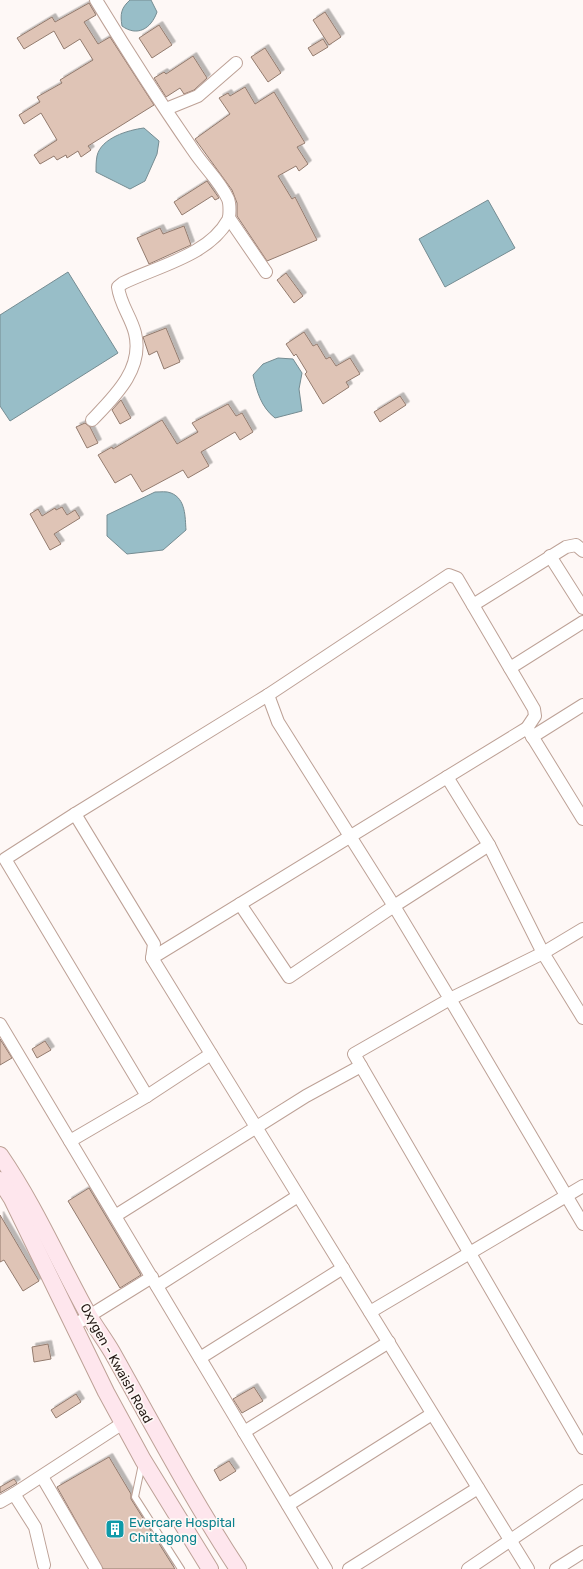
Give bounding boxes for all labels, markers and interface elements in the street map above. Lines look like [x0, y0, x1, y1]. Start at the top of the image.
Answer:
street label: Oxygen - Kwaish Road [76, 1301, 156, 1426]
place label: Evercare Hospital Chittagong [129, 1515, 235, 1546]
building icon: Evercare Hospital Chittagong [104, 1518, 126, 1540]

